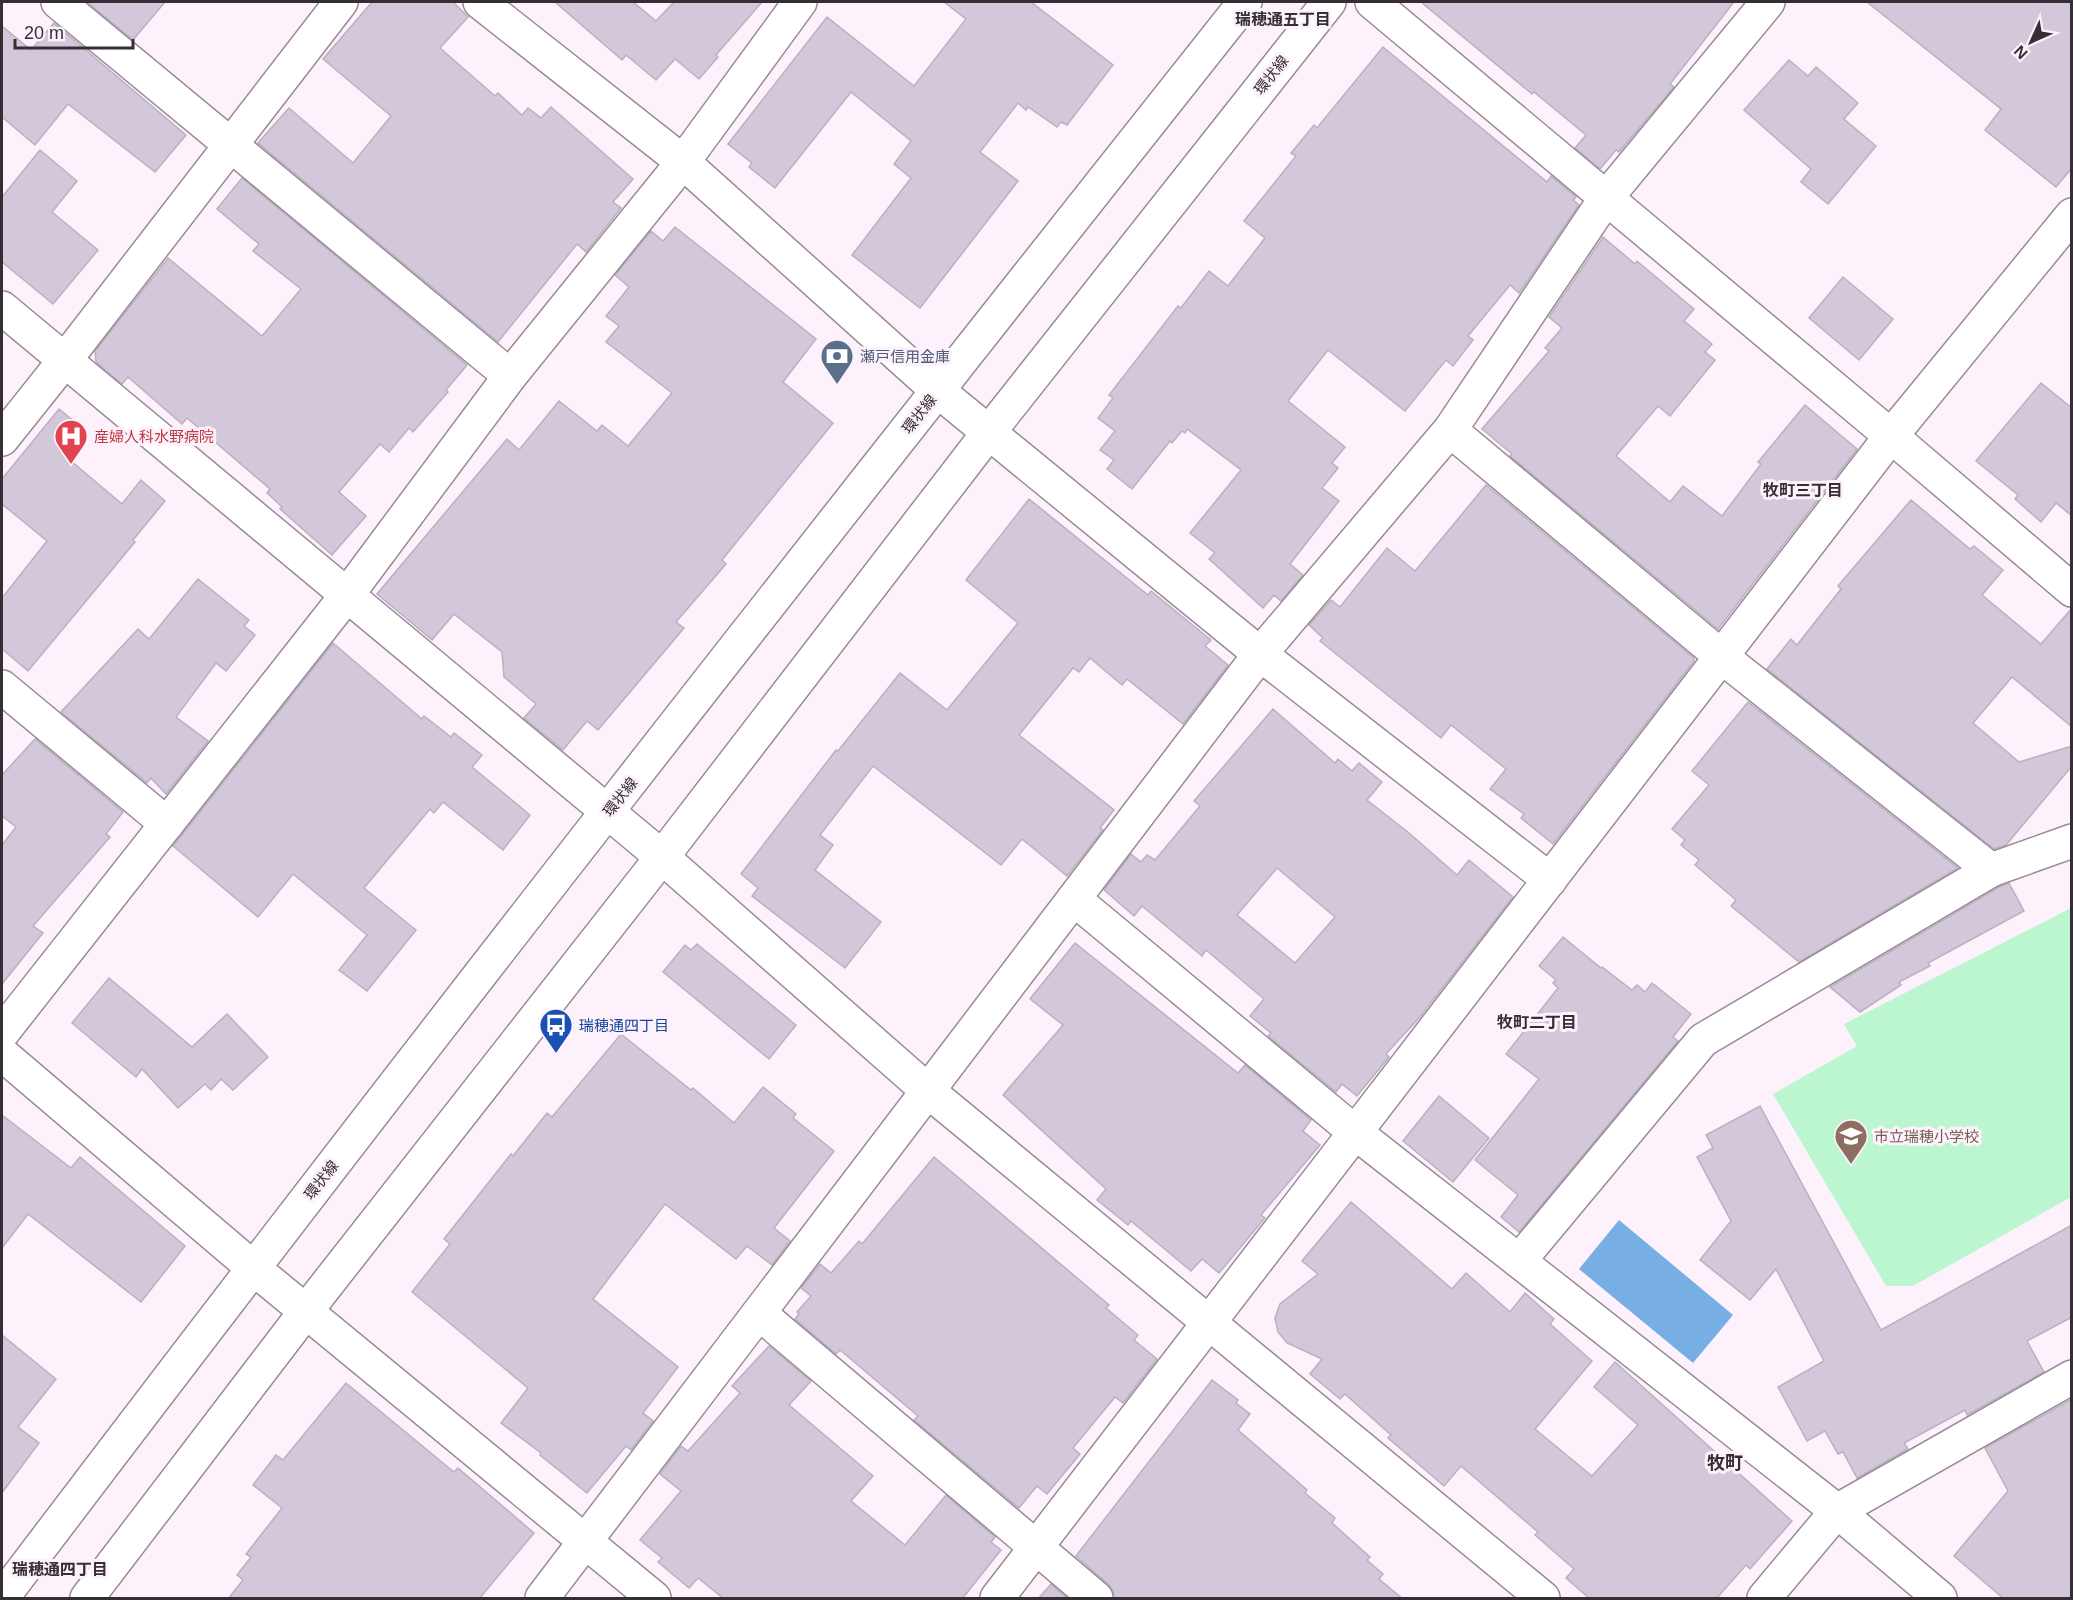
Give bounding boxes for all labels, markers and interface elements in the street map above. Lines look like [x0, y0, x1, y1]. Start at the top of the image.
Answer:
district label: 瑞穂通五丁目 [1235, 11, 1331, 28]
scale bar [15, 12, 134, 50]
north arrow [2001, 12, 2061, 72]
text: 20 m [24, 23, 64, 43]
text: N [2011, 42, 2031, 62]
street label: 環状線 [1250, 52, 1292, 98]
bank icon: 瀬戸信用金庫 [819, 338, 855, 385]
place label: 瀬戸信用金庫 [860, 348, 950, 365]
street label: 環状線 [898, 391, 940, 437]
hospital icon: 産婦人科水野病院 [53, 418, 89, 465]
place label: 産婦人科水野病院 [94, 428, 214, 445]
district label: 牧町三丁目 [1763, 482, 1843, 499]
street label: 環状線 [599, 774, 641, 820]
bus stop icon: 瑞穂通四丁目 [538, 1007, 574, 1054]
district label: 牧町二丁目 [1497, 1014, 1577, 1031]
place label: 瑞穂通四丁目 [579, 1017, 669, 1034]
school or university icon: 市立瑞穂小学校 [1833, 1118, 1869, 1165]
place label: 市立瑞穂小学校 [1874, 1128, 1979, 1145]
street label: 環状線 [300, 1157, 342, 1203]
district label: 牧町 [1707, 1453, 1743, 1473]
district label: 瑞穂通四丁目 [12, 1561, 108, 1578]

